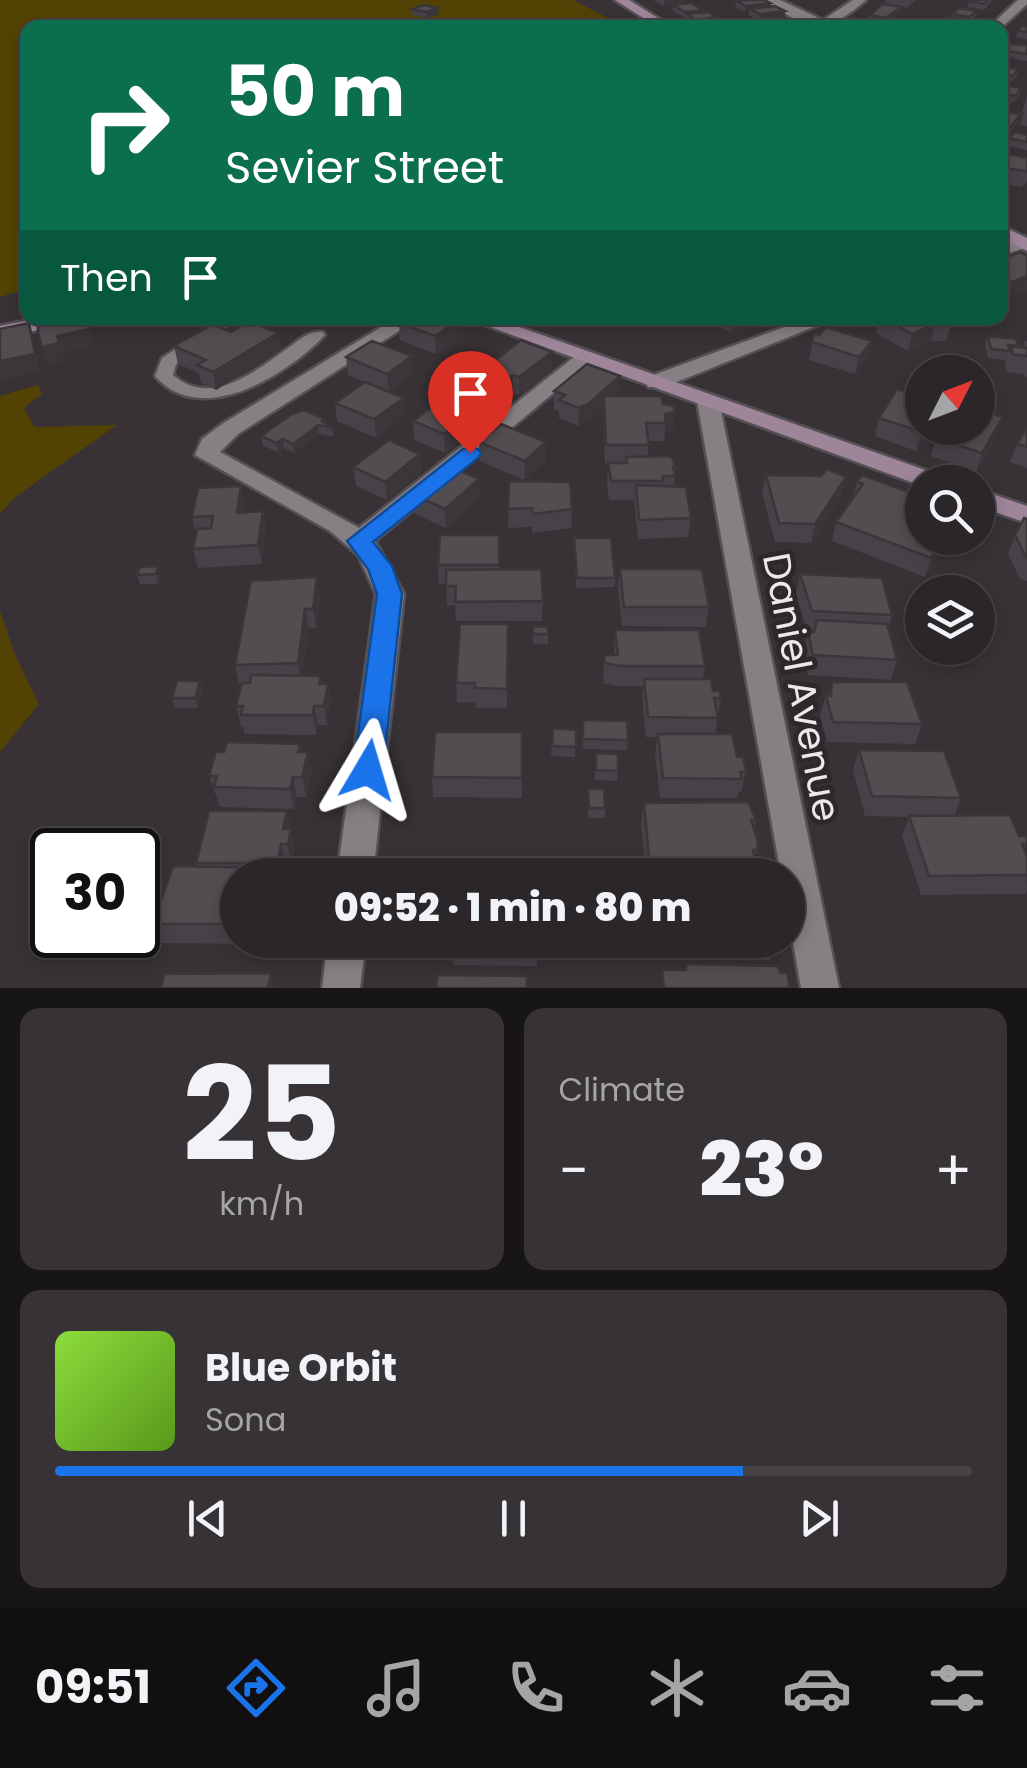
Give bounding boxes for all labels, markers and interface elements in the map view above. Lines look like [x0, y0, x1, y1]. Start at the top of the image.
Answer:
text: 50 m [225, 42, 405, 141]
icon: right [60, 60, 190, 190]
text: Sevier Street [225, 136, 504, 199]
icon: arrive [173, 250, 228, 305]
text: Then [60, 251, 153, 304]
pin [428, 351, 513, 454]
north arrow [905, 355, 995, 445]
map controls [905, 355, 995, 665]
icon: arrive [443, 366, 498, 421]
button: search [905, 465, 995, 555]
street label: Daniel Avenue [750, 548, 854, 826]
button: layers [905, 575, 995, 665]
position arrow [316, 718, 420, 822]
speed limit sign: 30 [30, 828, 160, 958]
text: 09:52 · 1 min · 80 m [334, 881, 691, 934]
text: 25 [182, 1023, 341, 1206]
text: Climate [559, 1067, 685, 1112]
text: 23° [699, 1117, 824, 1222]
text: − [559, 1132, 589, 1209]
text: + [934, 1132, 972, 1209]
text: km/h [219, 1181, 304, 1226]
text: Blue Orbit [205, 1341, 397, 1394]
text: Sona [205, 1397, 286, 1442]
icon: previous [180, 1491, 235, 1546]
icon: pause [486, 1491, 541, 1546]
icon: next [792, 1491, 847, 1546]
icon: directions [221, 1653, 291, 1723]
icon: music [361, 1653, 431, 1723]
icon: phone [501, 1653, 571, 1723]
icon: climate [642, 1653, 712, 1723]
icon: car [782, 1653, 852, 1723]
icon: filters [922, 1653, 992, 1723]
text: 09:51 [35, 1656, 151, 1719]

